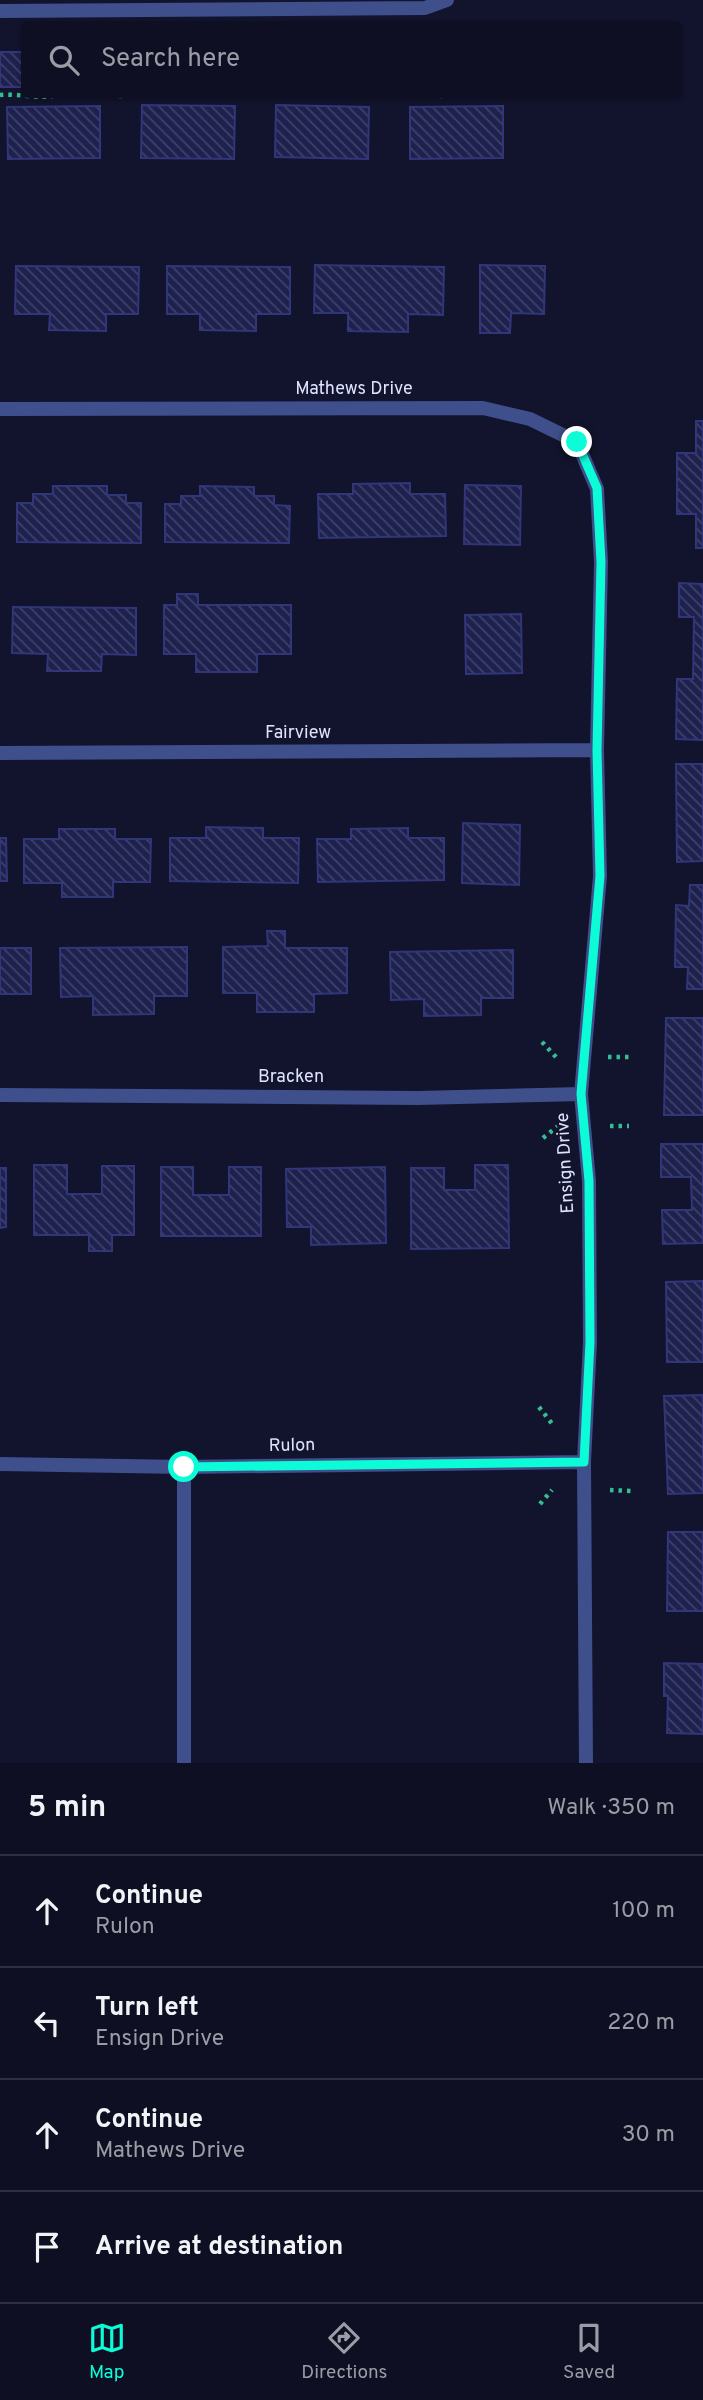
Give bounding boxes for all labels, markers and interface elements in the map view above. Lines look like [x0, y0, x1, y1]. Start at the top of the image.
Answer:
search box [21, 21, 682, 98]
icon: search [45, 41, 83, 79]
text: Search here [101, 43, 240, 76]
street label: Mathews Drive [295, 378, 413, 401]
route end [561, 426, 592, 457]
street label: Fairview [265, 722, 331, 745]
street label: Bracken [258, 1066, 324, 1089]
street label: Ensign Drive [552, 1112, 580, 1214]
street label: Rulon [268, 1434, 316, 1458]
route start [168, 1451, 199, 1482]
text: 5 min [28, 1790, 106, 1827]
text: Walk · 350 m [547, 1794, 675, 1823]
text: Continue [95, 1880, 203, 1913]
icon: ahead [28, 1892, 66, 1930]
text: 100 m [612, 1897, 675, 1926]
text: Rulon [95, 1913, 155, 1942]
text: Turn left [95, 1992, 199, 2025]
icon: left [28, 2004, 66, 2042]
text: 220 m [607, 2009, 675, 2038]
text: Ensign Drive [95, 2025, 224, 2054]
text: Continue [95, 2104, 203, 2137]
icon: ahead [28, 2116, 66, 2154]
text: 30 m [622, 2121, 675, 2150]
text: Mathews Drive [95, 2137, 245, 2166]
icon: arrive [28, 2228, 66, 2266]
text: Arrive at destination [95, 2231, 343, 2264]
tab: Map [88, 2319, 126, 2385]
tab: Directions [301, 2319, 388, 2385]
tab: Saved [563, 2319, 615, 2385]

